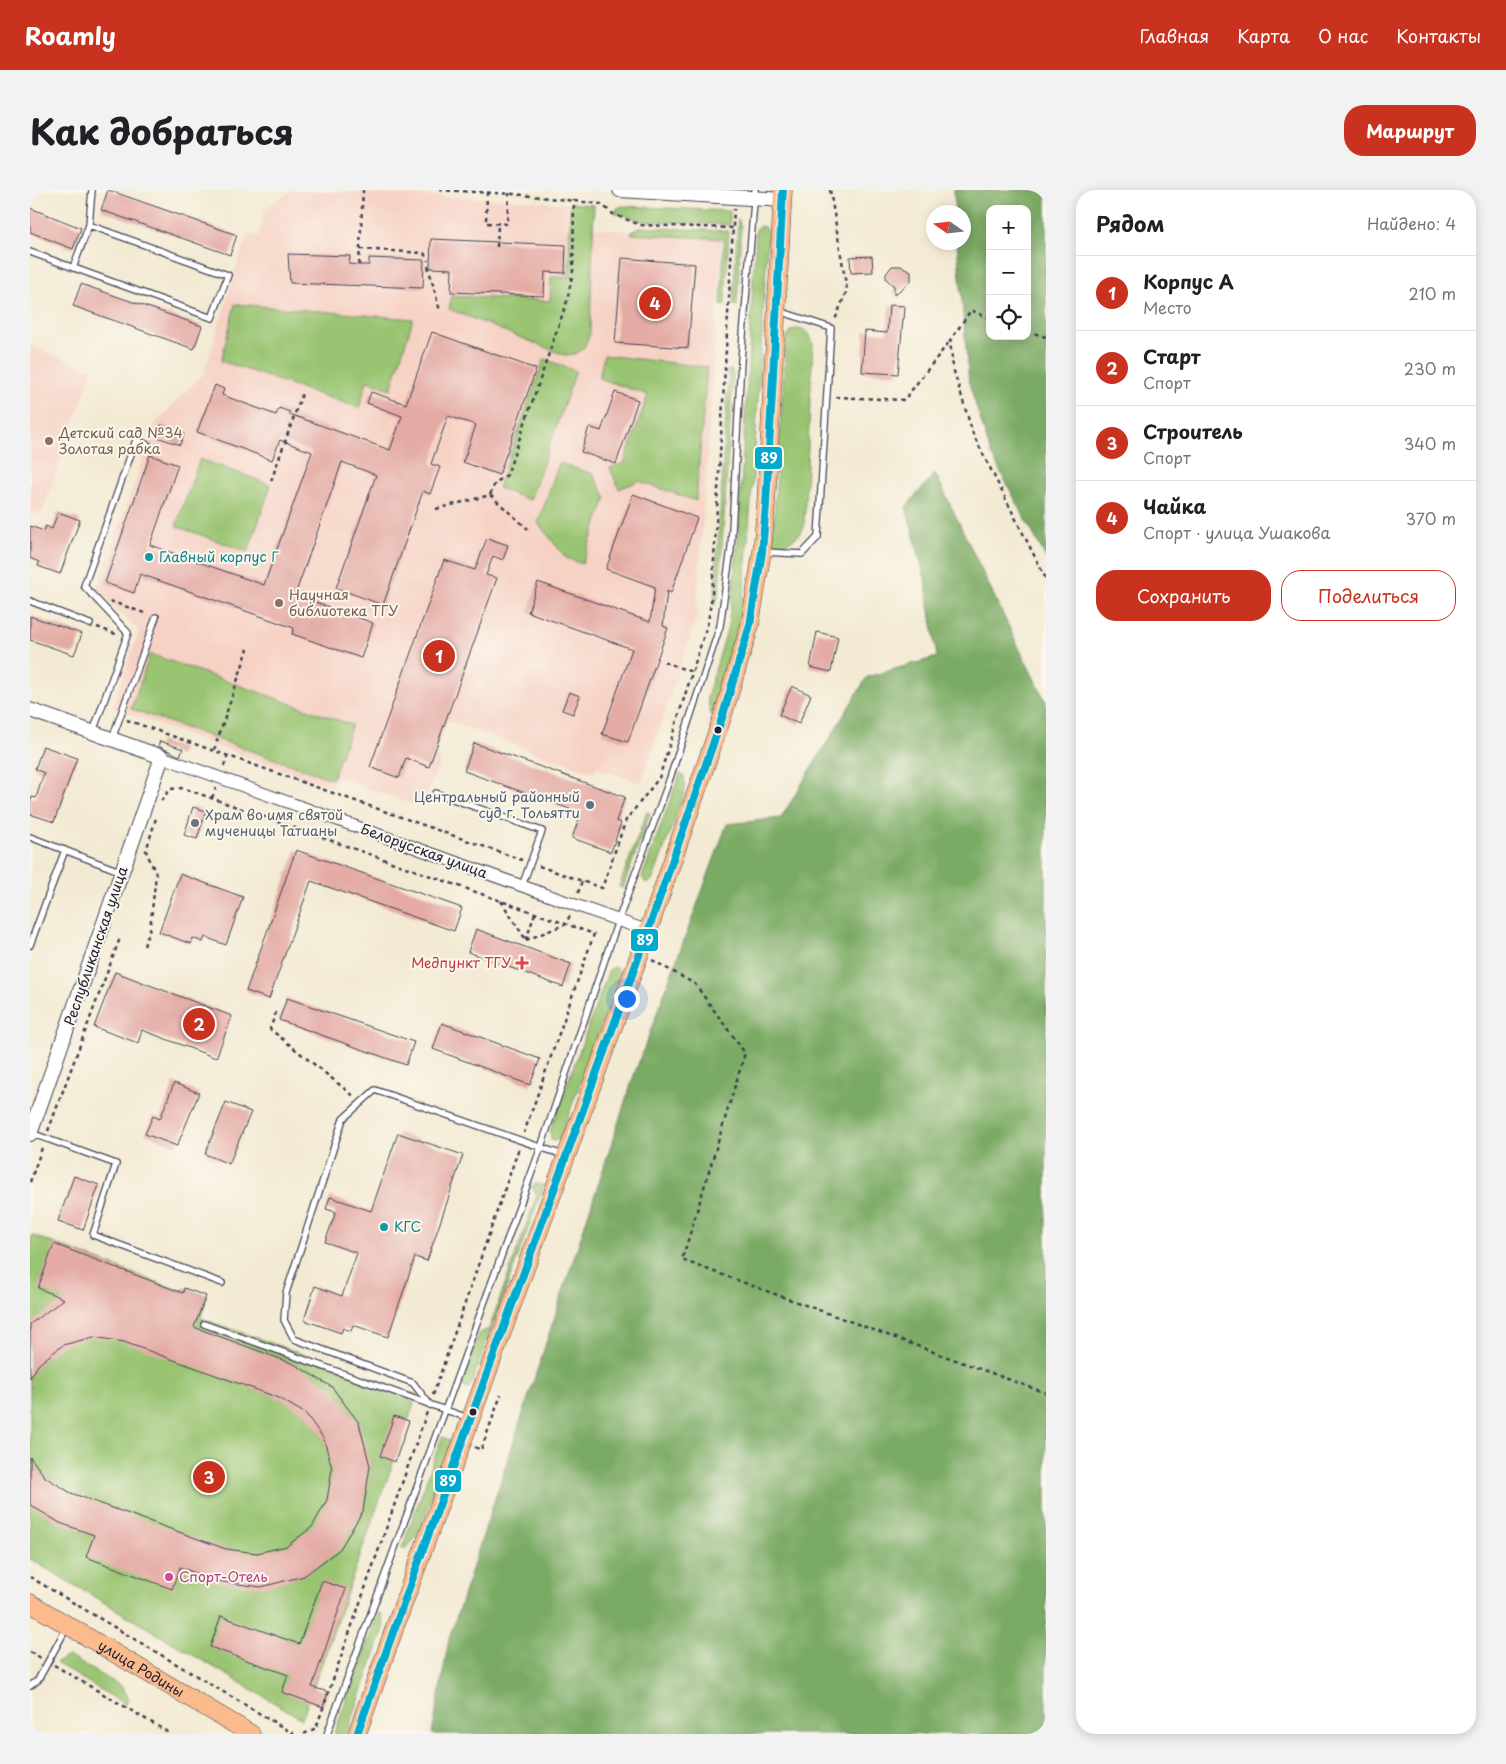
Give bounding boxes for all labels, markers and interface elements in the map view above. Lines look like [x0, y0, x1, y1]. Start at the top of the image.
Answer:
text: Roamly [25, 17, 116, 53]
text: Главная [1140, 22, 1209, 49]
text: Карта [1237, 22, 1290, 49]
text: О нас [1318, 22, 1368, 49]
text: Контакты [1396, 22, 1481, 49]
text: Как добраться [30, 104, 294, 157]
button: Маршрут [1344, 105, 1476, 156]
north arrow [926, 205, 971, 250]
map controls [986, 205, 1031, 340]
button: + [986, 205, 1031, 250]
text: Рядом [1096, 207, 1164, 239]
text: Найдено: 4 [1367, 211, 1456, 235]
button: − [986, 250, 1031, 295]
text: Корпус А [1143, 267, 1234, 295]
text: 1 [1108, 281, 1116, 305]
text: 210 m [1408, 281, 1456, 305]
pin: 4 [639, 284, 671, 322]
button: locate [986, 295, 1031, 340]
text: Место [1143, 295, 1192, 319]
text: Старт [1143, 342, 1201, 370]
text: 2 [1106, 356, 1118, 380]
text: 230 m [1404, 356, 1456, 380]
text: Спорт [1143, 370, 1191, 394]
text: Строитель [1143, 417, 1243, 445]
place label: Детский сад №34 Золотая рабка [58, 422, 183, 459]
text: 3 [1107, 431, 1117, 455]
text: 340 m [1404, 431, 1456, 455]
marker: Детский сад №34 Золотая рабка [43, 435, 55, 447]
text: Спорт [1143, 445, 1191, 469]
line badge: 89 [754, 446, 783, 470]
text: 89 [760, 447, 778, 468]
text: Чайка [1143, 492, 1206, 520]
text: 4 [1107, 506, 1117, 530]
text: 370 m [1406, 506, 1456, 530]
text: Спорт · улица Ушакова [1143, 520, 1330, 544]
place label: Главный корпус Г [159, 546, 279, 567]
marker: Главный корпус Г [143, 551, 155, 563]
button: Сохранить [1096, 570, 1271, 621]
button: Поделиться [1281, 570, 1456, 621]
place label: Научная библиотека ТГУ [289, 584, 398, 621]
marker: Научная библиотека ТГУ [273, 597, 285, 609]
pin: 1 [423, 637, 455, 675]
unlabelled marker [713, 725, 723, 735]
place label: Центральный районный суд г. Тольятти [414, 786, 580, 823]
marker: Центральный районный суд г. Тольятти [584, 799, 596, 811]
place label: Храм во имя святой мученицы Татианы [205, 804, 343, 841]
marker: Храм во имя святой мученицы Татианы [189, 817, 201, 829]
street label: Белорусская улица [358, 818, 491, 883]
street label: Республиканская улица [58, 863, 133, 1028]
line badge: 89 [630, 928, 659, 952]
text: 89 [636, 929, 654, 950]
place label: Медпункт ТГУ [411, 952, 511, 973]
marker: Медпункт ТГУ [515, 956, 529, 970]
your location [614, 986, 640, 1012]
pin: 2 [183, 1005, 215, 1043]
place label: КГС [394, 1216, 421, 1237]
marker: КГС [378, 1221, 390, 1233]
unlabelled marker [468, 1407, 478, 1417]
pin: 3 [193, 1458, 225, 1496]
line badge: 89 [434, 1469, 462, 1493]
text: 89 [439, 1470, 457, 1491]
place label: Спорт-Отель [179, 1566, 268, 1587]
marker: Спорт-Отель [163, 1571, 175, 1583]
street label: улица Родины [94, 1635, 188, 1702]

